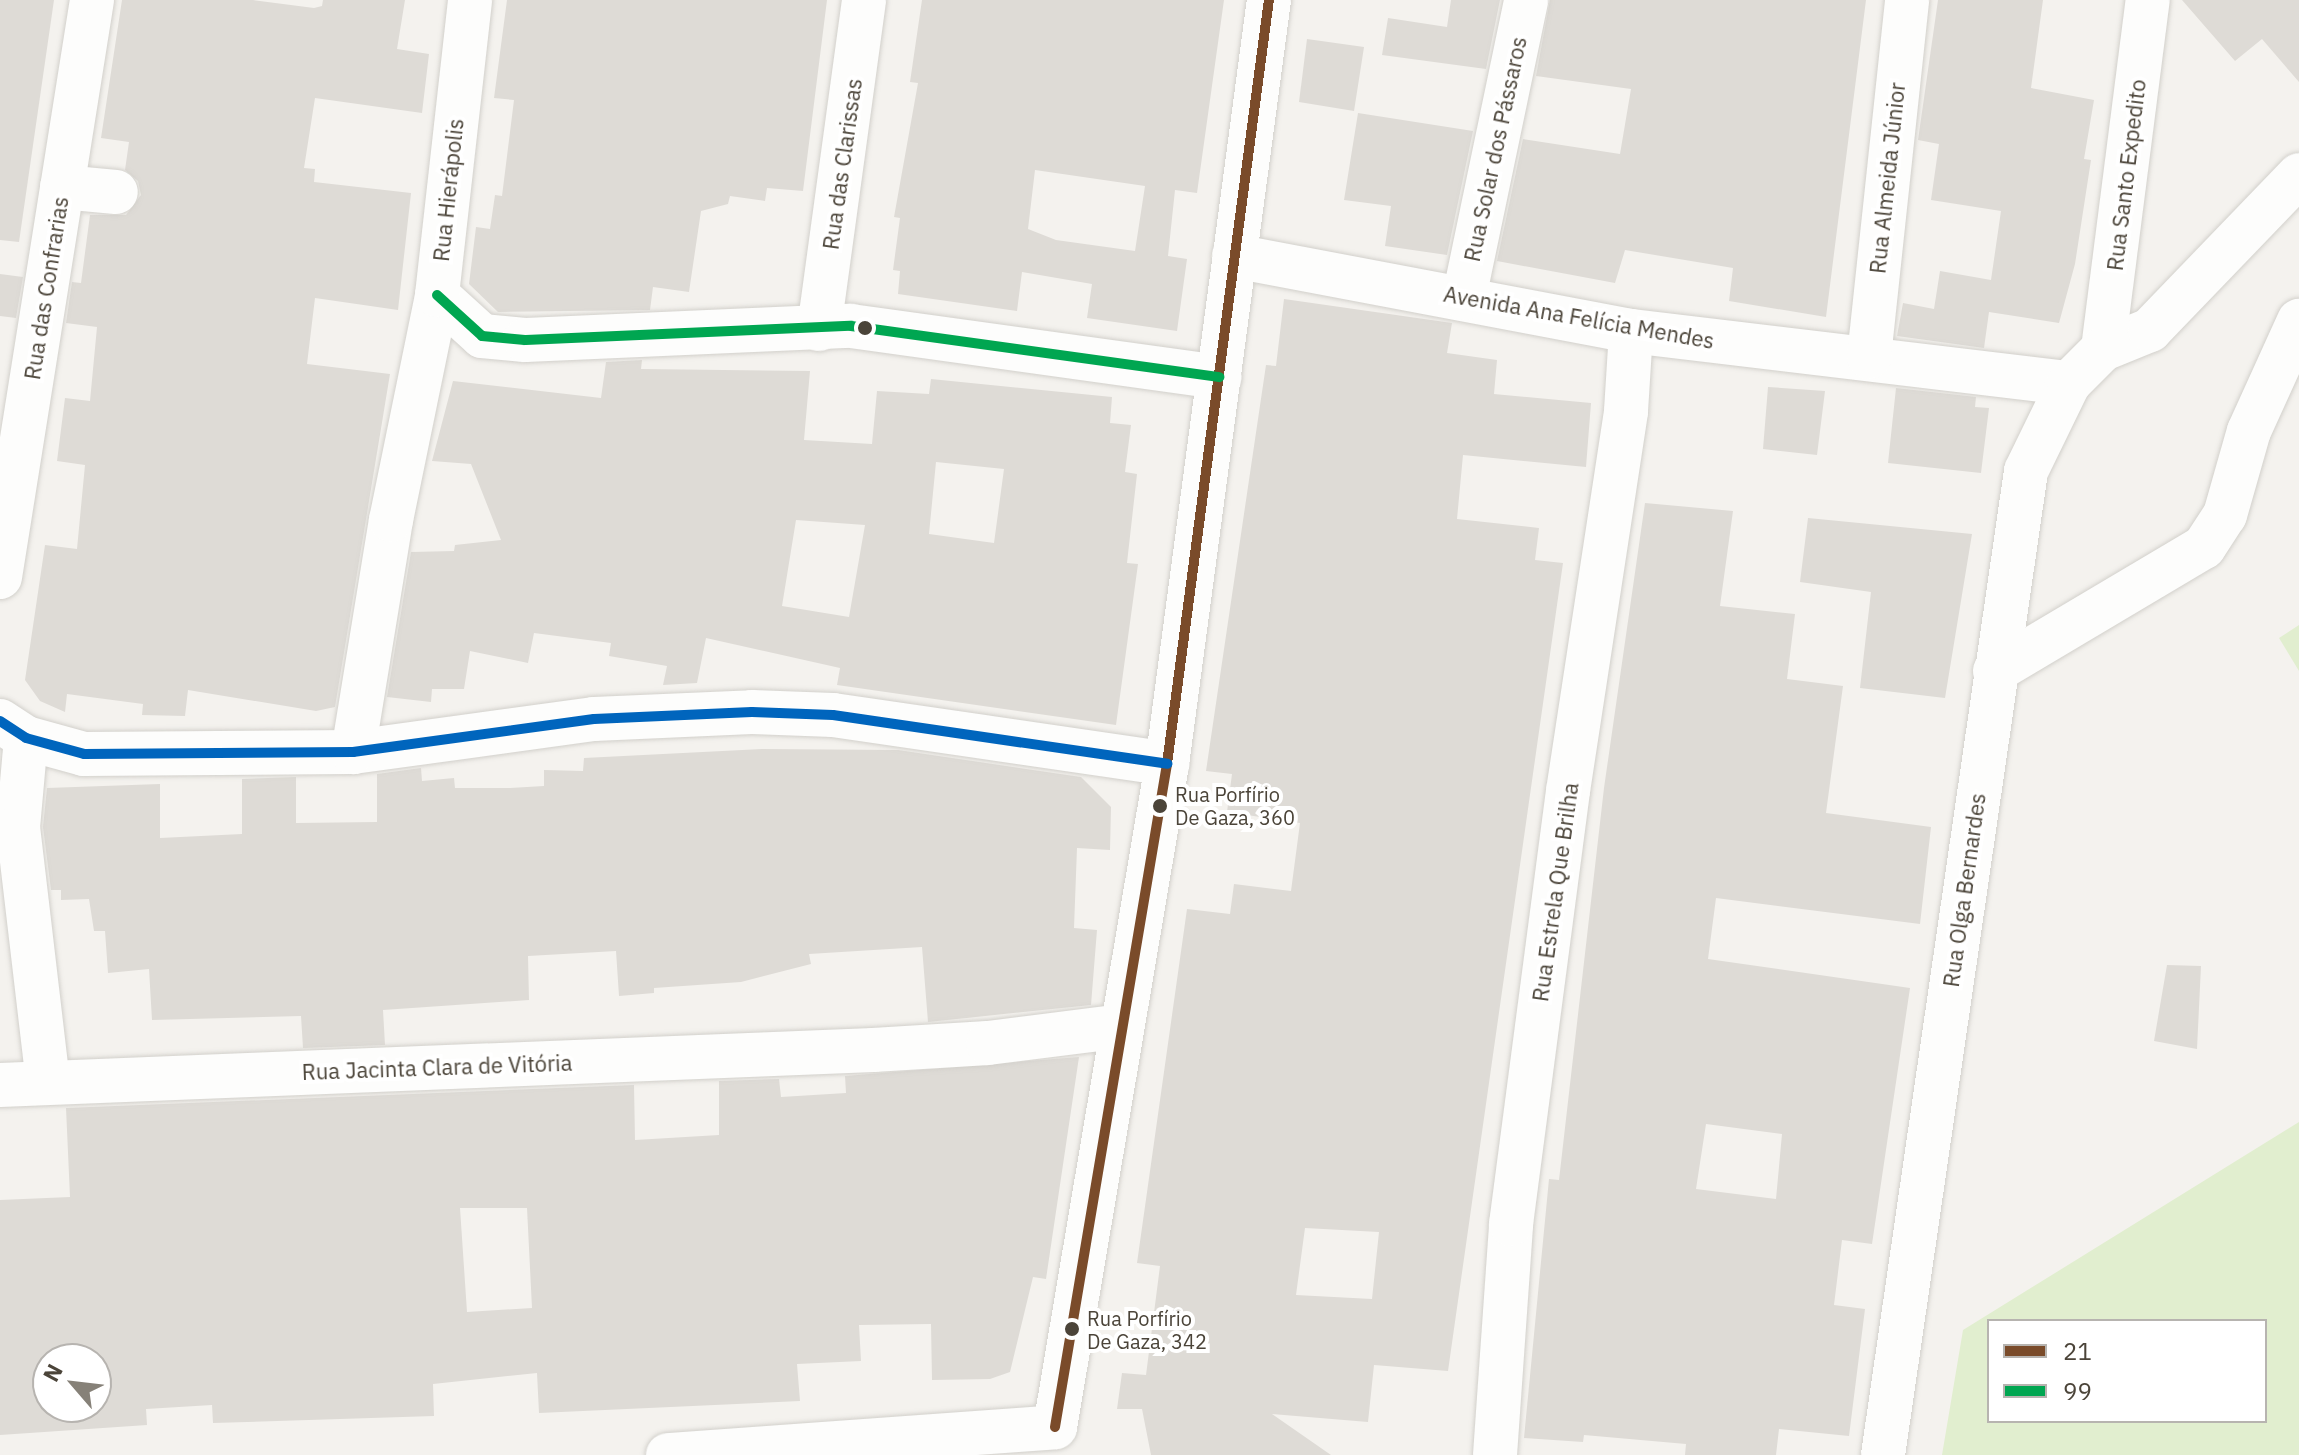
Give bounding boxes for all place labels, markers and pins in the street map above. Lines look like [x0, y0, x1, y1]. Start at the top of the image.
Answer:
unlabelled marker [857, 320, 873, 336]
place label: Rua Porfírio De Gaza, 360 [1175, 782, 1295, 829]
marker: Rua Porfírio De Gaza, 360 [1152, 798, 1168, 814]
place label: Rua Porfírio De Gaza, 342 [1087, 1306, 1207, 1353]
marker: Rua Porfírio De Gaza, 342 [1064, 1321, 1080, 1337]

